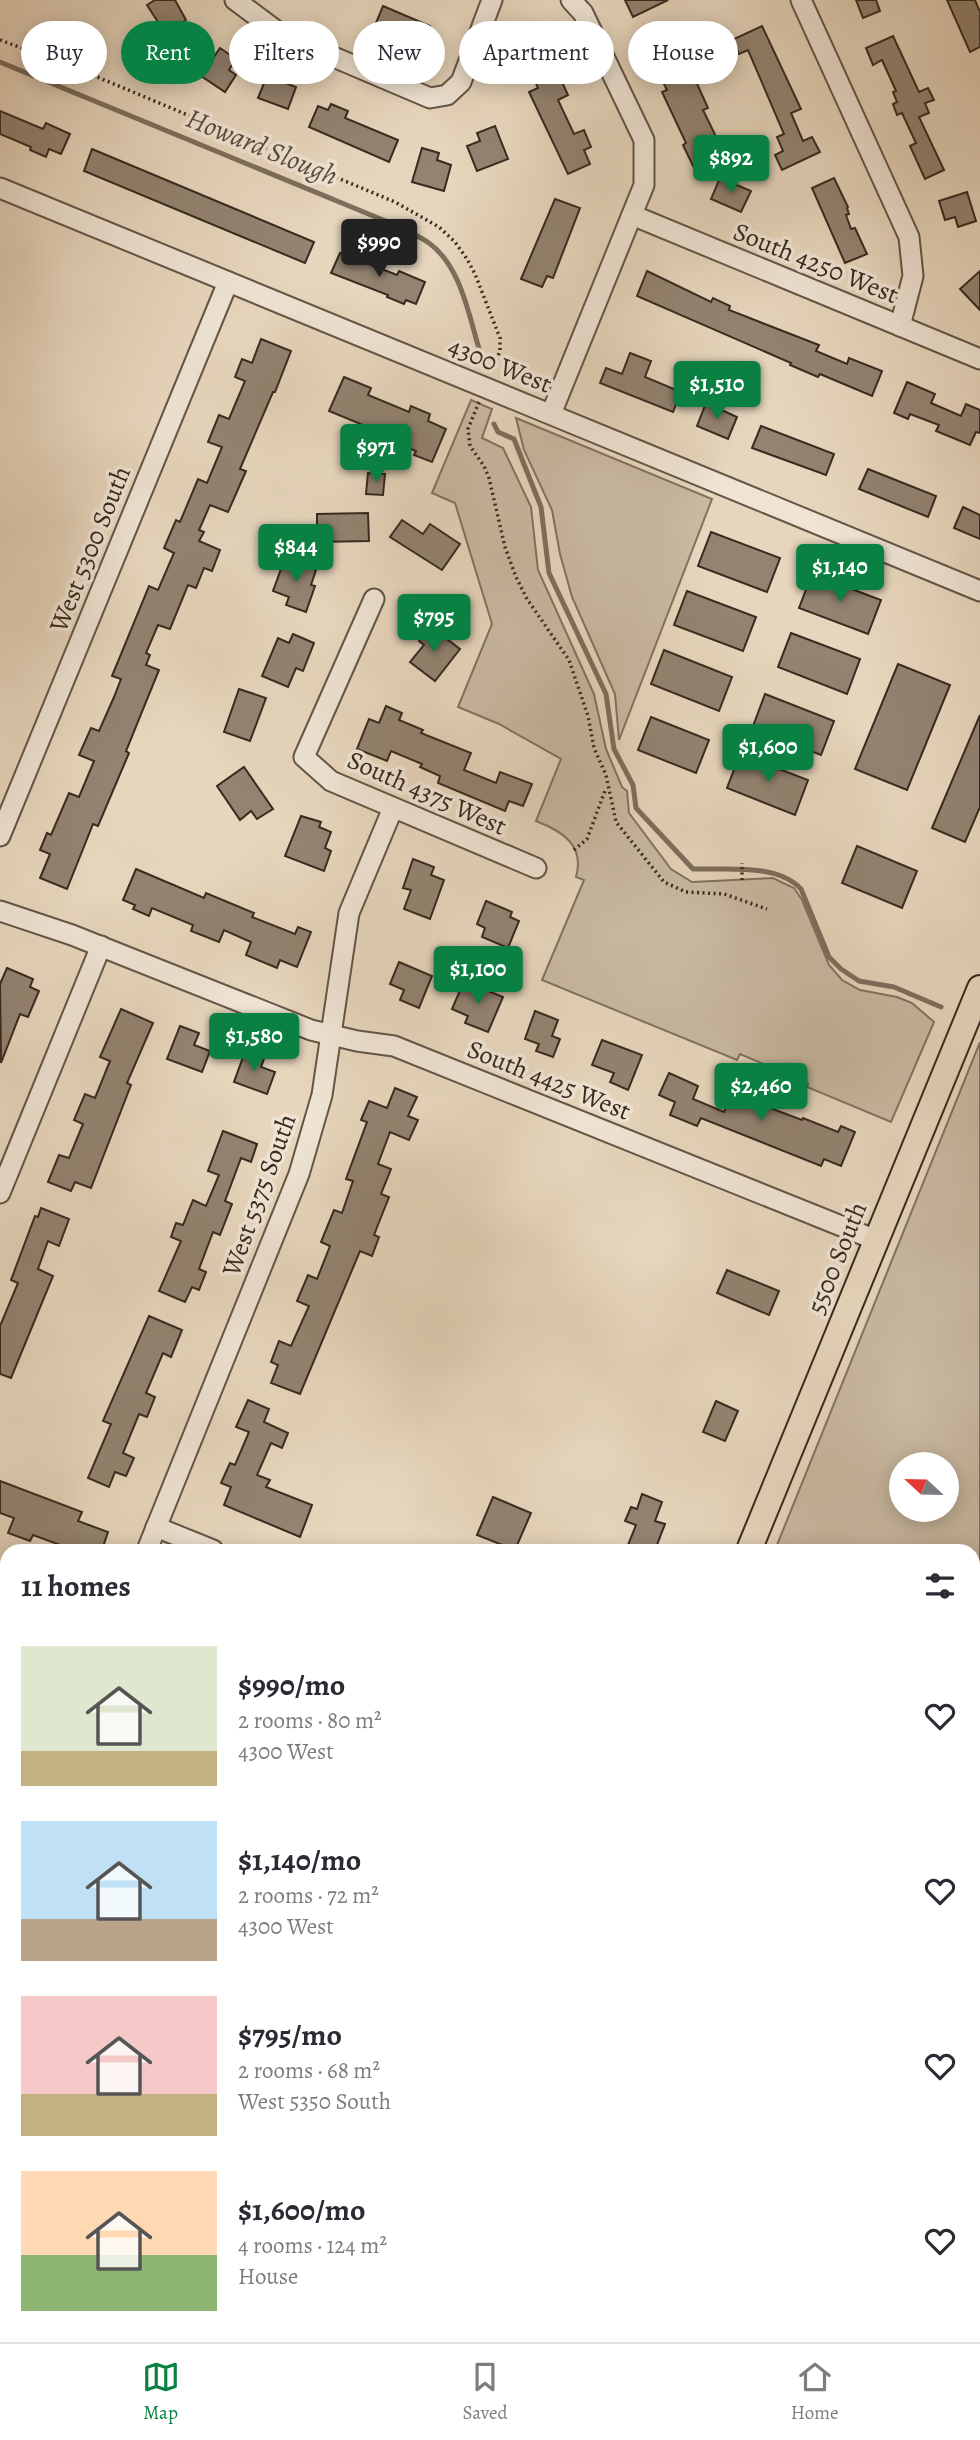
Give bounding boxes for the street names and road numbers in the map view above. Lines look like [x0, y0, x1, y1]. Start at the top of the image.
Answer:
street label: South 4250 West [728, 214, 904, 312]
street label: 4300 West [443, 328, 557, 402]
street label: West 5300 South [40, 461, 139, 638]
street label: South 4375 West [342, 742, 512, 844]
street label: South 4425 West [462, 1031, 636, 1129]
street label: West 5375 South [213, 1109, 305, 1282]
street label: 5500 South [799, 1197, 875, 1319]

